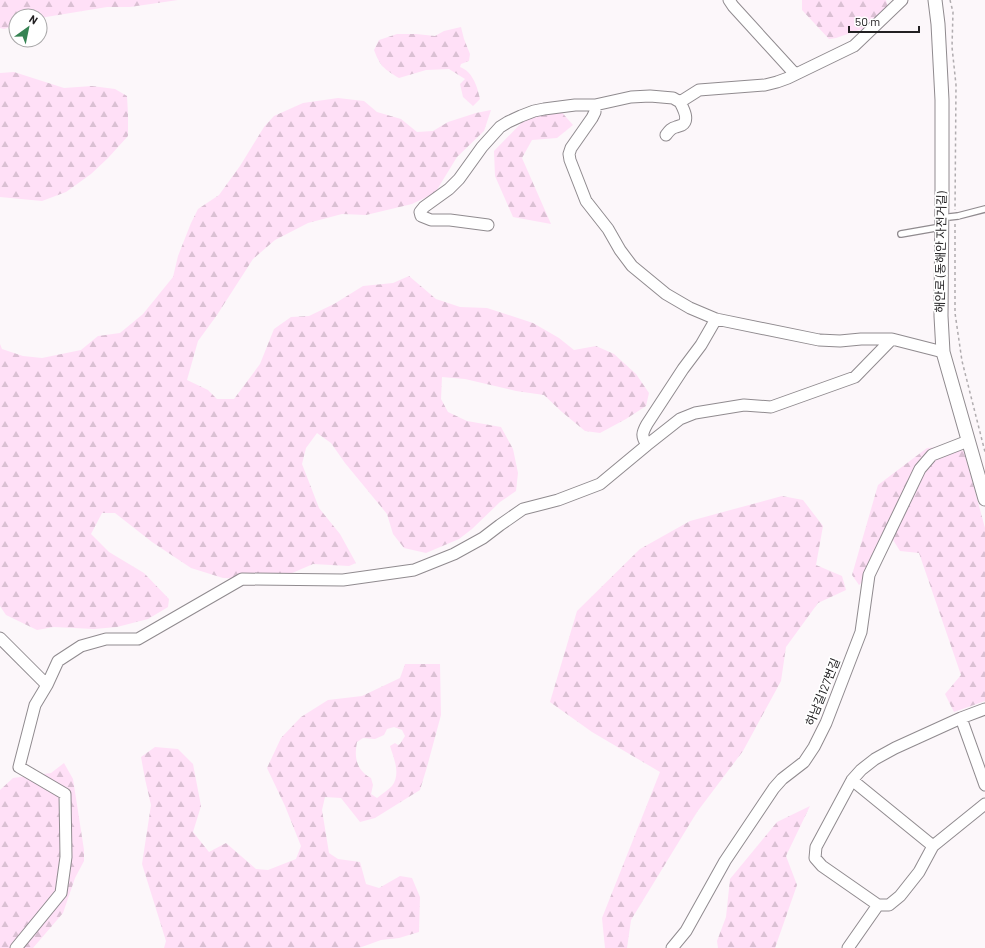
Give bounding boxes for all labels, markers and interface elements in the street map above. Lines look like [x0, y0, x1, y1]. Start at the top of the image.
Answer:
north arrow [8, 8, 48, 48]
scale bar [849, 8, 919, 34]
text: N [27, 12, 40, 27]
text: 50 m [855, 14, 880, 28]
street label: 해안로 (동해안 자전거길) [932, 190, 948, 313]
street label: 하남길127번길 [802, 656, 842, 727]

